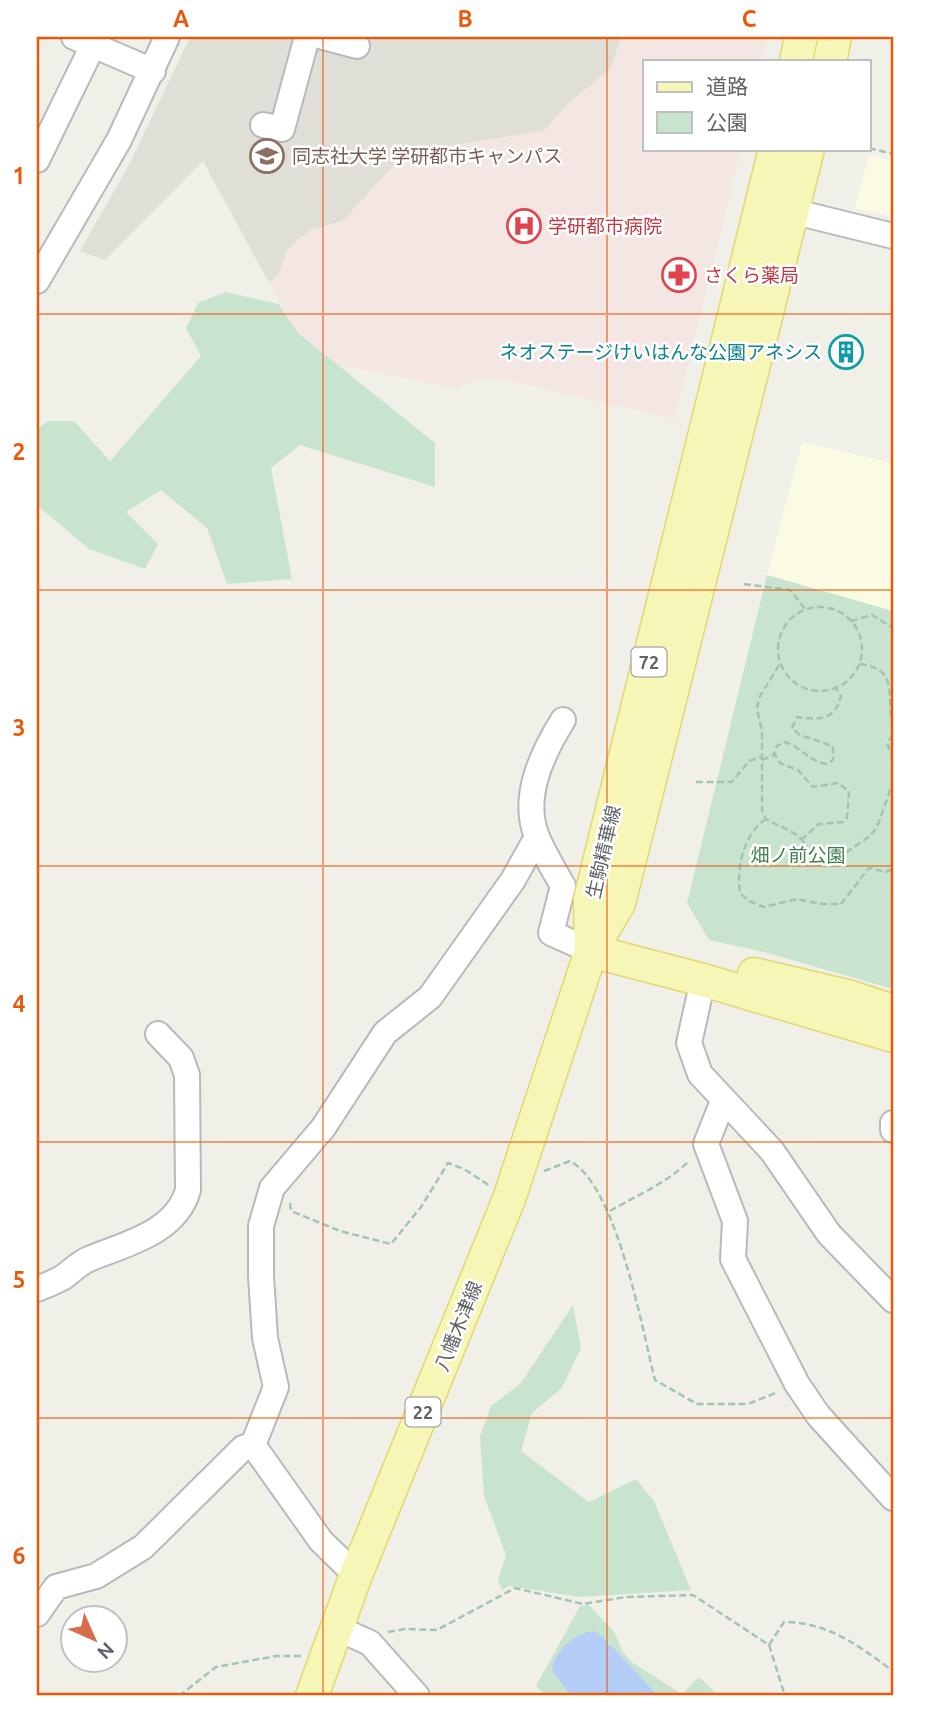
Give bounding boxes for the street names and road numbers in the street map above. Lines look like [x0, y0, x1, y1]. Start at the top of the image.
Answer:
road number: 72 [632, 648, 666, 676]
street label: 生駒精華線 [582, 803, 624, 901]
street label: 八幡木津線 [430, 1278, 486, 1374]
road number: 22 [406, 1398, 440, 1427]

